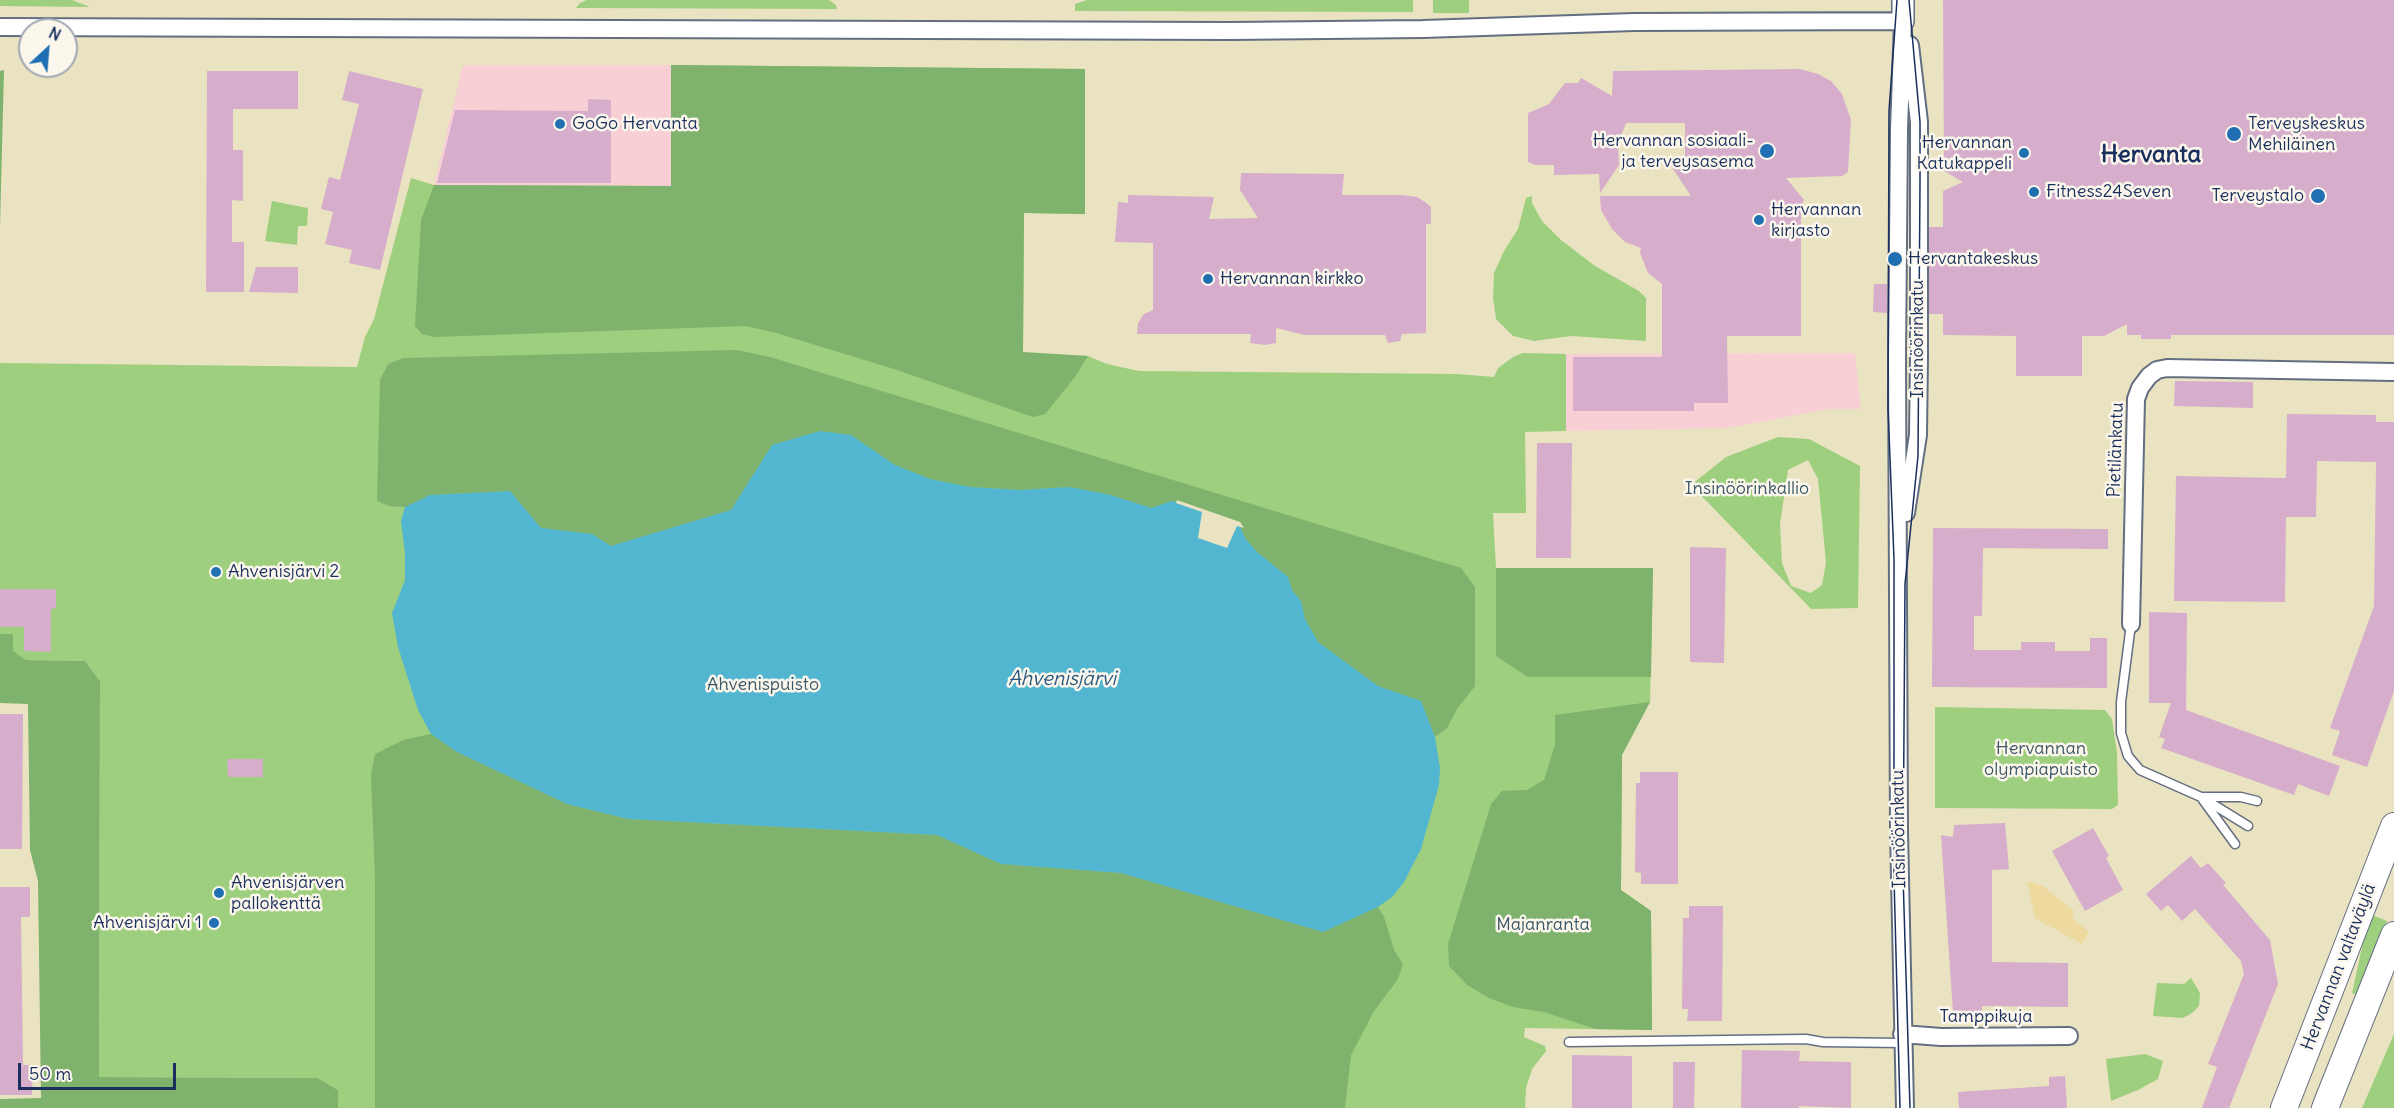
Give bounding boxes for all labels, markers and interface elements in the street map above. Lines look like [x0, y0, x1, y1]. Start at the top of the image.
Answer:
north arrow [18, 18, 78, 78]
text: N [46, 22, 64, 45]
place label: GoGo Hervanta [572, 113, 698, 135]
place label: Terveyskeskus Mehiläinen [2248, 113, 2365, 156]
marker: GoGo Hervanta [553, 117, 567, 131]
marker: Terveyskeskus Mehiläinen [2225, 125, 2243, 143]
place label: Hervannan sosiaali- ja terveysasema [1593, 130, 1754, 172]
place label: Hervannan Katukappeli [1917, 132, 2012, 174]
district label: Hervanta [2101, 141, 2201, 169]
marker: Hervannan sosiaali- ja terveysasema [1758, 142, 1776, 160]
marker: Hervannan Katukappeli [2017, 146, 2031, 160]
place label: Fitness24Seven [2046, 181, 2171, 203]
marker: Fitness24Seven [2027, 185, 2041, 199]
place label: Terveystalo [2211, 185, 2304, 207]
marker: Terveystalo [2309, 187, 2327, 205]
place label: Hervannan kirjasto [1771, 199, 1861, 242]
marker: Hervannan kirjasto [1752, 213, 1766, 227]
place label: Hervantakeskus [1908, 248, 2038, 270]
marker: Hervantakeskus [1886, 250, 1904, 268]
place label: Hervannan kirkko [1220, 268, 1363, 290]
marker: Hervannan kirkko [1201, 272, 1215, 286]
street label: Insinöörinkatu [1907, 280, 1929, 398]
street label: Pietilänkatu [2104, 402, 2128, 498]
park label: Insinöörinkallio [1685, 478, 1809, 500]
place label: Ahvenisjärvi 2 [228, 561, 339, 583]
marker: Ahvenisjärvi 2 [209, 565, 223, 579]
water label: Ahvenisjärvi [1008, 667, 1116, 691]
park label: Ahvenispuisto [707, 674, 819, 696]
park label: Hervannan olympiapuisto [1984, 738, 2098, 780]
street label: Insinöörinkatu [1887, 769, 1911, 889]
place label: Ahvenisjärven pallokenttä [231, 872, 344, 914]
street label: Hervannan valtaväylä [2297, 880, 2381, 1054]
marker: Ahvenisjärven pallokenttä [212, 886, 226, 900]
place label: Ahvenisjärvi 1 [93, 912, 202, 934]
park label: Majanranta [1496, 914, 1590, 936]
marker: Ahvenisjärvi 1 [207, 916, 221, 930]
street label: Tamppikuja [1940, 1006, 2032, 1028]
scale bar [21, 1051, 178, 1089]
text: 50 m [29, 1062, 71, 1085]

